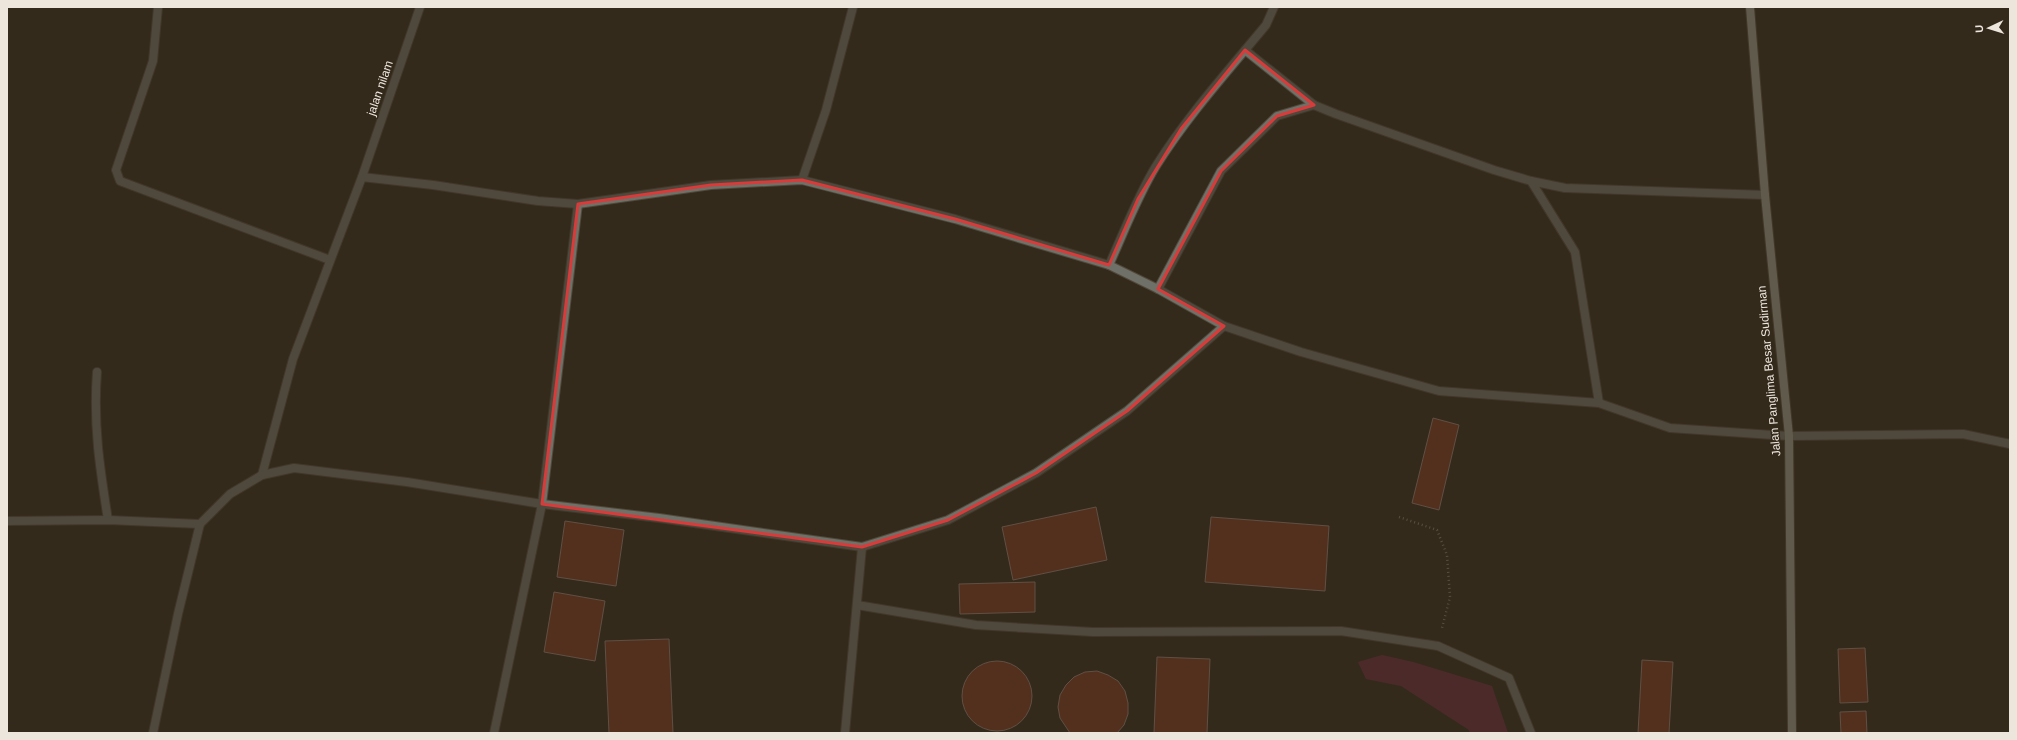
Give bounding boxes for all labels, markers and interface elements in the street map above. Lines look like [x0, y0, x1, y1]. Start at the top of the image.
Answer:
north arrow [1969, 8, 2009, 48]
text: U [1973, 24, 1985, 33]
street label: jalan nilam [364, 59, 396, 118]
street label: Jalan Panglima Besar Sudirman [1755, 285, 1783, 457]

